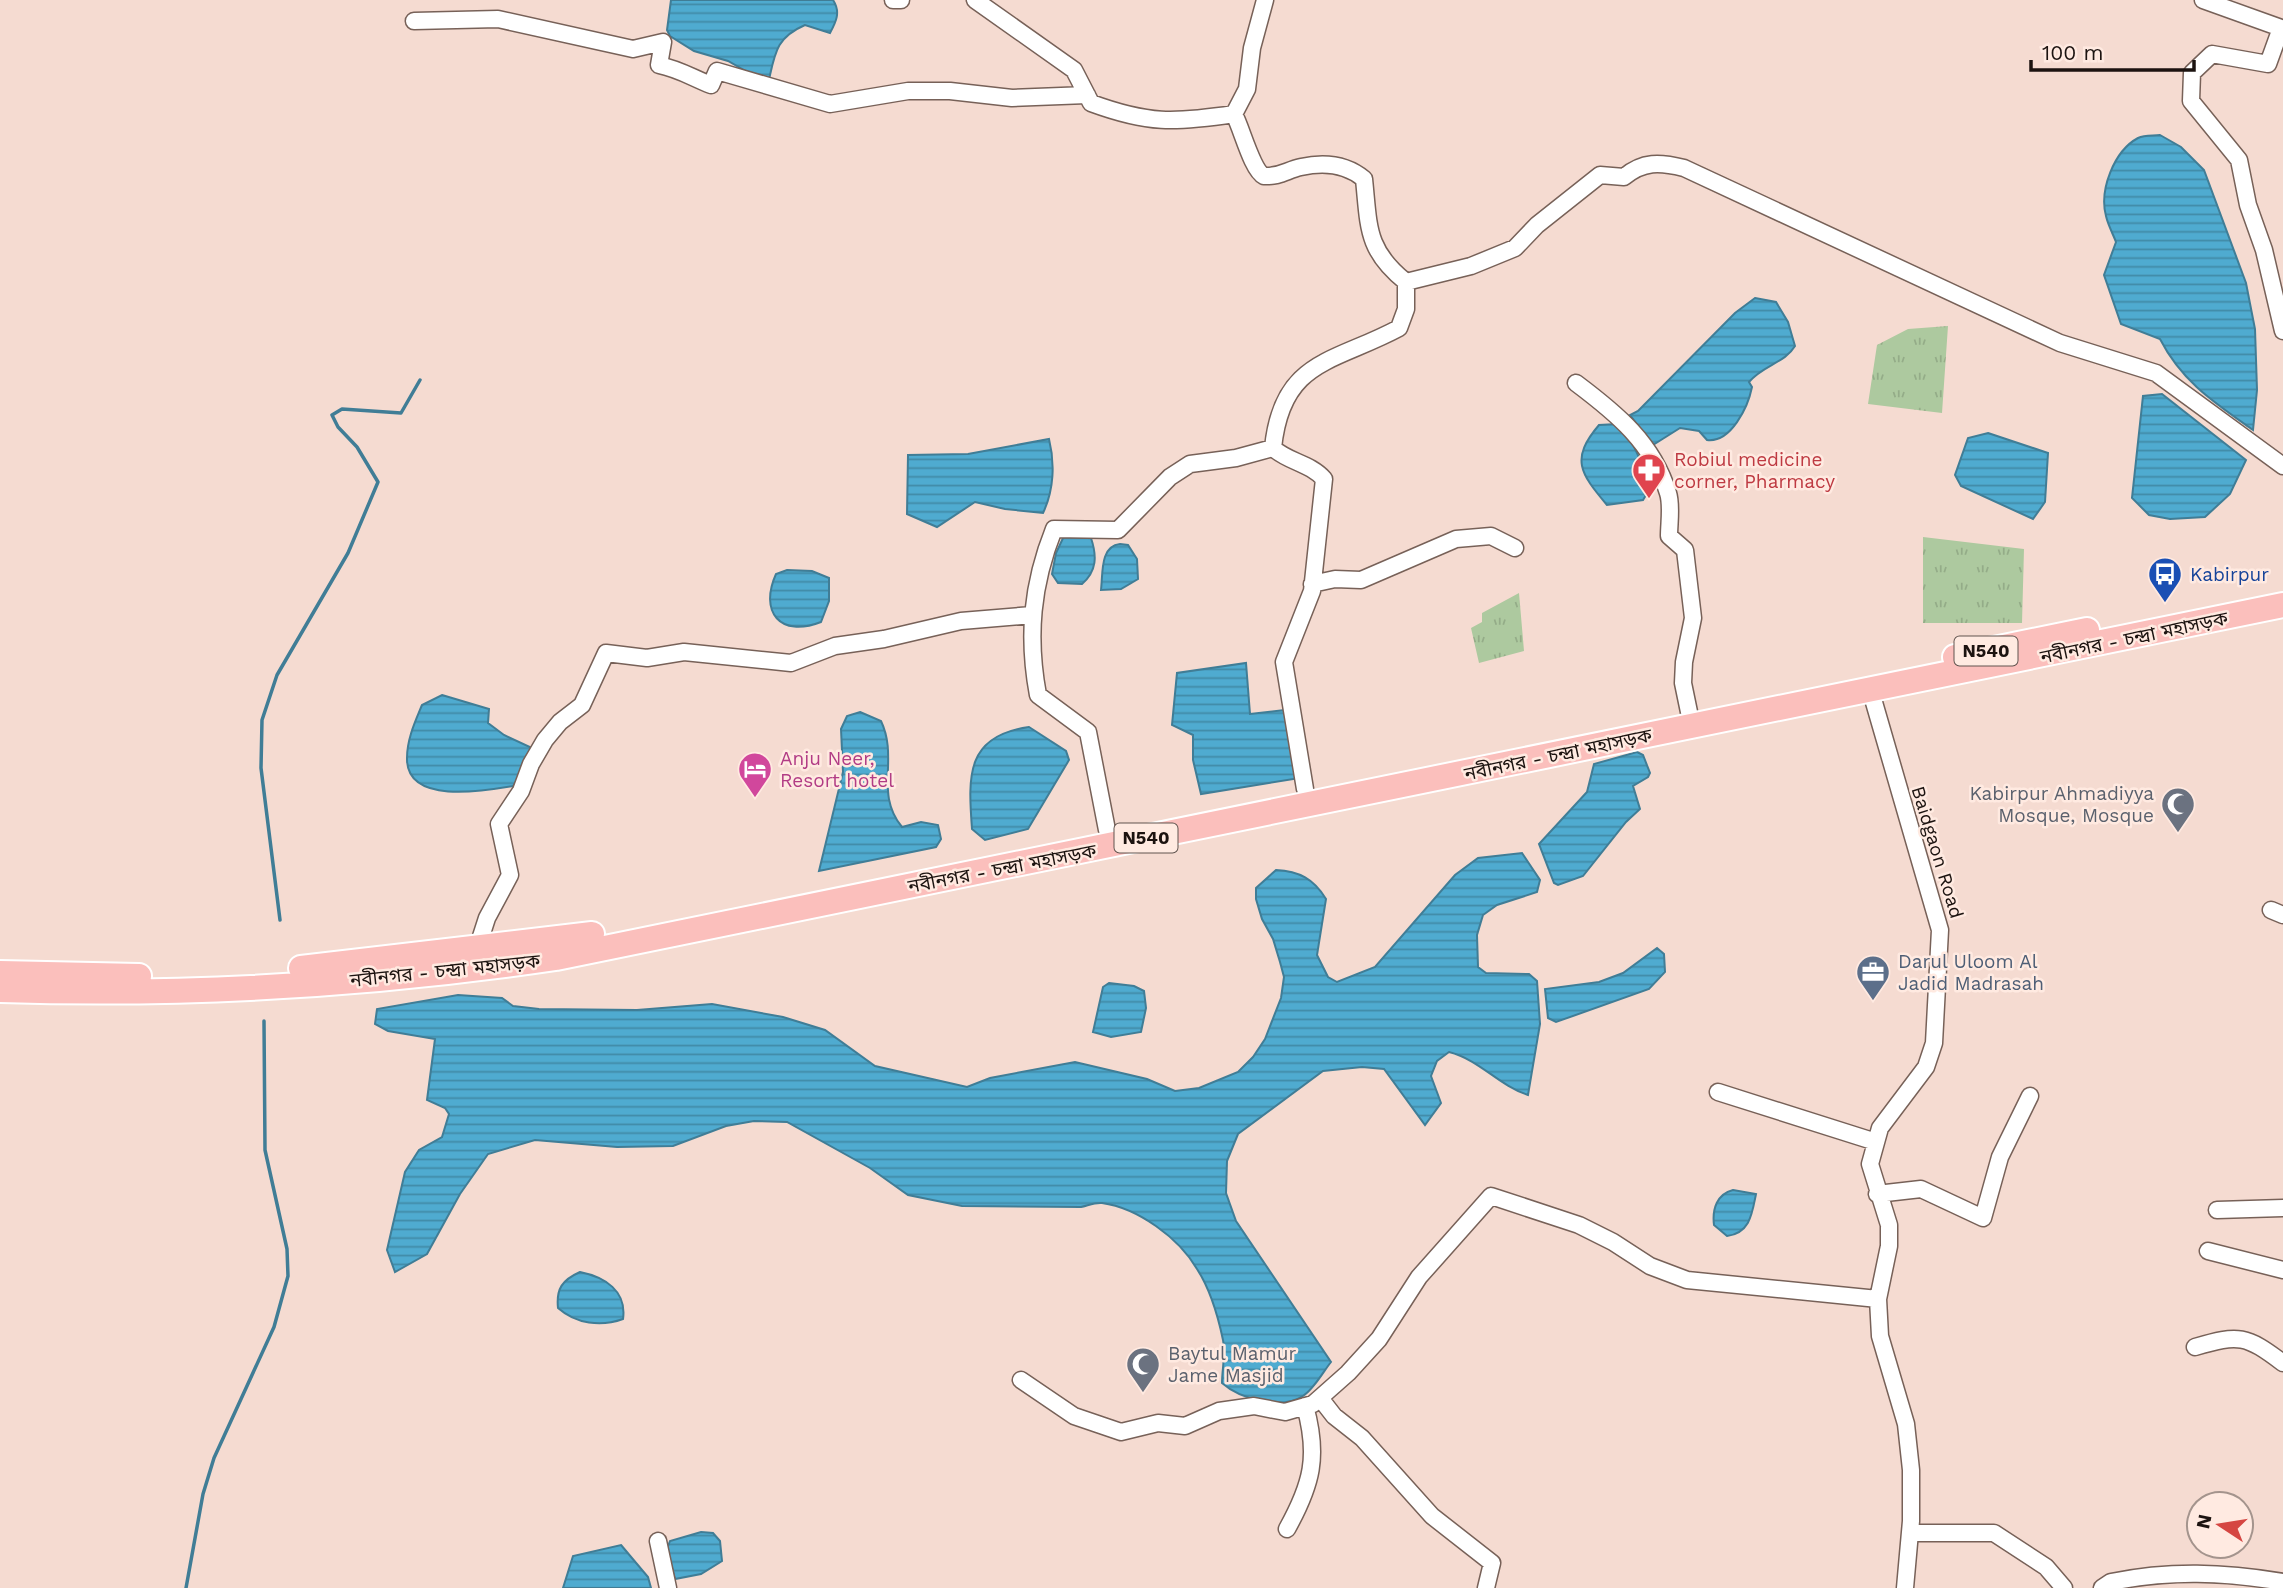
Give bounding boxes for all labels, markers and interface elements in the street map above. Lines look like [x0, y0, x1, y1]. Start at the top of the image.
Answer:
scale bar [2031, 28, 2194, 72]
text: 100 m [2042, 40, 2104, 65]
place label: Robiul medicine corner, Pharmacy [1674, 448, 1835, 493]
pharmacy icon: Robiul medicine corner, Pharmacy [1630, 451, 1668, 500]
bus stop icon: Kabirpur [2146, 555, 2184, 604]
place label: Kabirpur [2190, 563, 2269, 586]
street label: নবীনগর - চন্দ্রা মহাসড়ক [2037, 606, 2231, 669]
road number: N540 [1954, 636, 2018, 666]
street label: নবীনগর - চন্দ্রা মহাসড়ক [1461, 723, 1655, 786]
place label: Anju Neer, Resort hotel [780, 747, 894, 792]
hotel icon: Anju Neer, Resort hotel [736, 750, 774, 799]
place label: Kabirpur Ahmadiyya Mosque, Mosque [1969, 782, 2154, 827]
street label: Baidgaon Road [1906, 783, 1969, 921]
mosque icon: Kabirpur Ahmadiyya Mosque, Mosque [2159, 785, 2197, 834]
road number: N540 [1114, 824, 1178, 852]
street label: নবীনগর - চন্দ্রা মহাসড়ক [905, 839, 1099, 898]
street label: নবীনগর - চন্দ্রা মহাসড়ক [348, 949, 542, 992]
place label: Darul Uloom Al Jadid Madrasah [1898, 950, 2044, 995]
office icon: Darul Uloom Al Jadid Madrasah [1854, 953, 1892, 1002]
place label: Baytul Mamur Jame Masjid [1168, 1342, 1296, 1387]
mosque icon: Baytul Mamur Jame Masjid [1124, 1345, 1162, 1394]
north arrow [2185, 1490, 2255, 1560]
text: N [2191, 1512, 2217, 1531]

